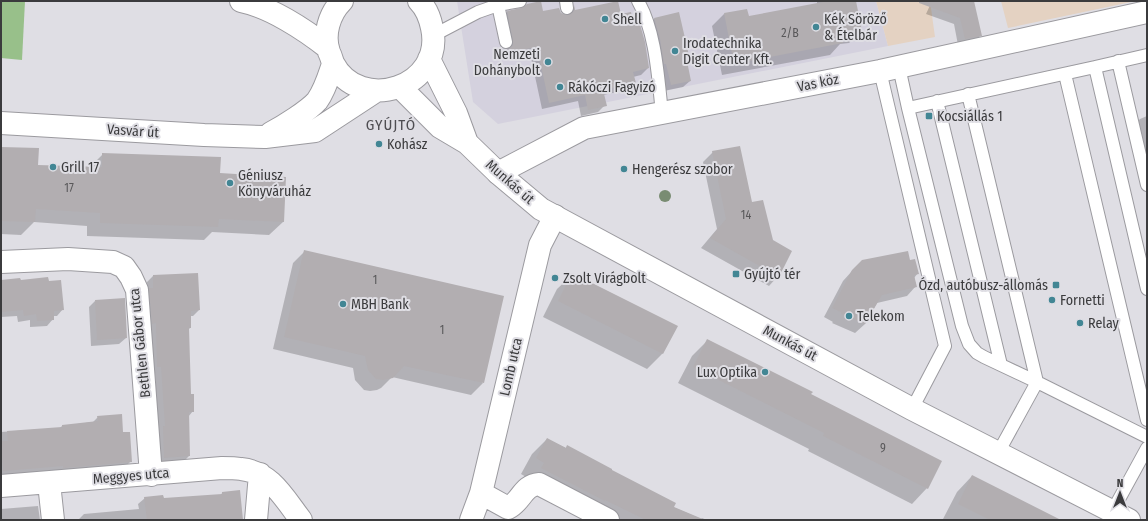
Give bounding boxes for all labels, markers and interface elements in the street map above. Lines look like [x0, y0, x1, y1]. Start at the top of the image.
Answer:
place label: Shell [613, 11, 642, 28]
place label: Kék Söröző & Ételbár [824, 11, 887, 44]
marker: Shell [600, 14, 610, 24]
marker: Kék Söröző & Ételbár [811, 22, 821, 32]
house number: 2/B [781, 26, 799, 40]
place label: Irodatechnika Digit Center Kft. [683, 35, 772, 68]
place label: Nemzeti Dohánybolt [474, 46, 540, 79]
marker: Irodatechnika Digit Center Kft. [670, 46, 680, 56]
marker: Nemzeti Dohánybolt [543, 57, 553, 67]
street label: Vas köz [796, 71, 841, 95]
place label: Rákóczi Fagyizó [568, 79, 656, 96]
marker: Rákóczi Fagyizó [555, 82, 565, 92]
place label: Kocsiállás 1 [937, 108, 1003, 125]
marker: Kocsiállás 1 [924, 111, 934, 121]
district label: GYÚJTÓ [366, 116, 416, 134]
street label: Vasvár út [106, 121, 160, 141]
place label: Kohász [387, 136, 428, 153]
marker: Kohász [374, 139, 384, 149]
street label: Munkás út [482, 156, 538, 208]
place label: Grill 17 [61, 159, 100, 176]
place label: Hengerész szobor [632, 161, 733, 178]
marker: Grill 17 [48, 162, 58, 172]
marker: Hengerész szobor [619, 164, 629, 174]
place label: Géniusz Könyváruház [238, 167, 311, 200]
marker: Géniusz Könyváruház [225, 178, 235, 188]
house number: 17 [64, 181, 74, 195]
house number: 14 [741, 208, 751, 222]
place label: Gyújtó tér [744, 266, 800, 283]
marker: Gyújtó tér [731, 269, 741, 279]
place label: Zsolt Virágbolt [563, 270, 646, 287]
house number: 1 [373, 273, 377, 287]
marker: Zsolt Virágbolt [550, 273, 560, 283]
place label: Ózd, autóbusz-állomás [919, 276, 1048, 294]
marker: Ózd, autóbusz-állomás [1051, 280, 1061, 290]
street label: Bethlen Gábor utca [126, 287, 154, 399]
place label: Fornetti [1060, 292, 1105, 309]
marker: Fornetti [1047, 295, 1057, 305]
place label: MBH Bank [351, 296, 409, 313]
marker: MBH Bank [338, 299, 348, 309]
place label: Telekom [857, 308, 905, 325]
marker: Telekom [844, 311, 854, 321]
place label: Relay [1088, 315, 1120, 332]
marker: Relay [1075, 318, 1085, 328]
street label: Munkás út [760, 322, 820, 365]
house number: 1 [440, 323, 444, 337]
street label: Lomb utca [496, 336, 526, 398]
place label: Lux Optika [697, 364, 757, 381]
marker: Lux Optika [760, 367, 770, 377]
house number: 9 [880, 441, 886, 455]
street label: Meggyes utca [92, 464, 170, 488]
north arrow [1100, 473, 1140, 513]
text: N [1117, 477, 1123, 490]

